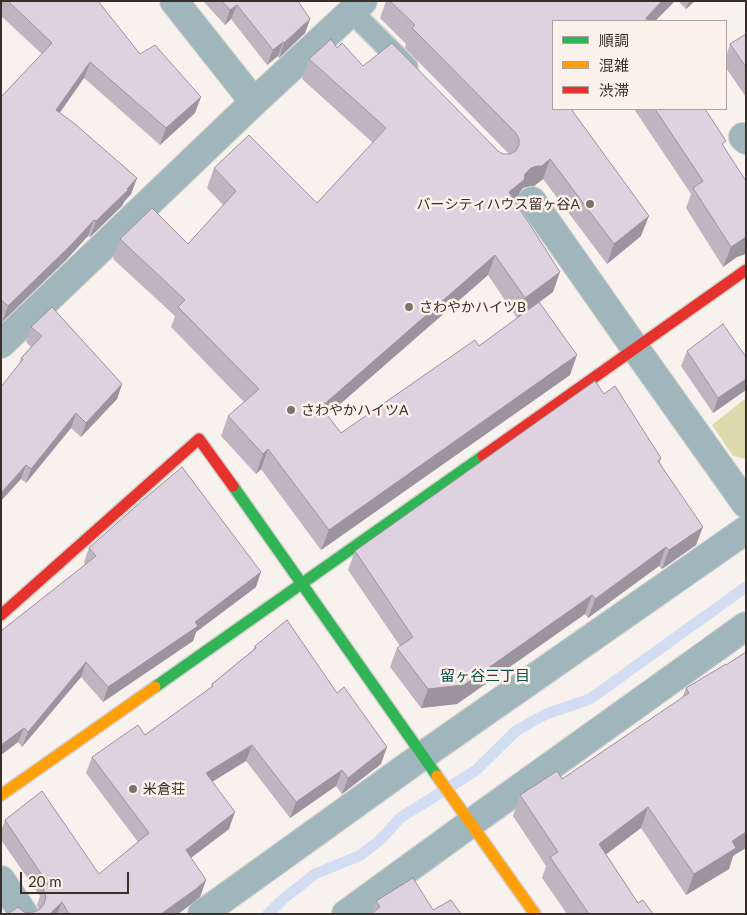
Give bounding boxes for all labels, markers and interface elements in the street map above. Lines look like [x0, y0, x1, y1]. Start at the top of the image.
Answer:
legend [552, 20, 727, 110]
text: 順調 [599, 31, 629, 49]
text: 混雑 [599, 56, 629, 74]
text: 渋滞 [599, 81, 629, 99]
place label: バーシティハウス留ヶ谷A [417, 196, 580, 212]
marker: バーシティハウス留ヶ谷A [584, 198, 596, 210]
place label: さわやかハイツB [419, 299, 526, 315]
marker: さわやかハイツB [403, 301, 415, 313]
place label: さわやかハイツA [301, 402, 408, 418]
marker: さわやかハイツA [285, 404, 297, 416]
district label: 留ヶ谷三丁目 [440, 667, 530, 685]
place label: 米倉荘 [143, 781, 185, 797]
marker: 米倉荘 [127, 783, 139, 795]
scale bar [22, 862, 131, 894]
text: 20 m [28, 872, 62, 890]

